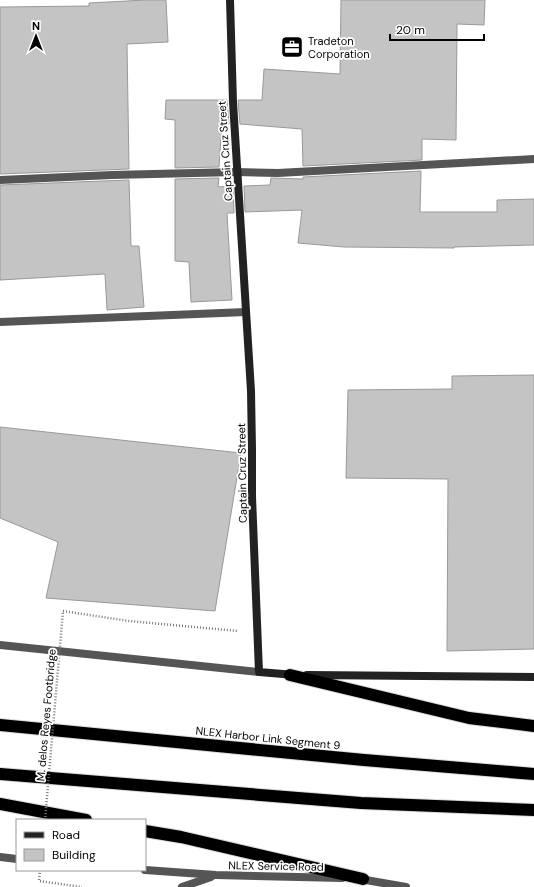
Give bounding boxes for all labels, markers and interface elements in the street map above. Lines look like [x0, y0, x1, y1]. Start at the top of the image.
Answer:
north arrow [16, 16, 56, 56]
scale bar [390, 16, 484, 42]
text: N [32, 19, 40, 33]
text: 20 m [396, 22, 425, 38]
office icon: Tradeton Corporation [279, 34, 305, 60]
place label: Tradeton Corporation [308, 34, 370, 61]
street label: Captain Cruz Street [215, 101, 235, 201]
street label: Captain Cruz Street [234, 423, 250, 523]
street label: M. delos Reyes Footbridge [33, 648, 59, 782]
street label: NLEX Harbor Link Segment 9 [195, 723, 341, 753]
legend [16, 819, 146, 871]
text: Road [52, 827, 80, 843]
text: Building [52, 847, 96, 863]
street label: NLEX Service Road [228, 858, 324, 874]

